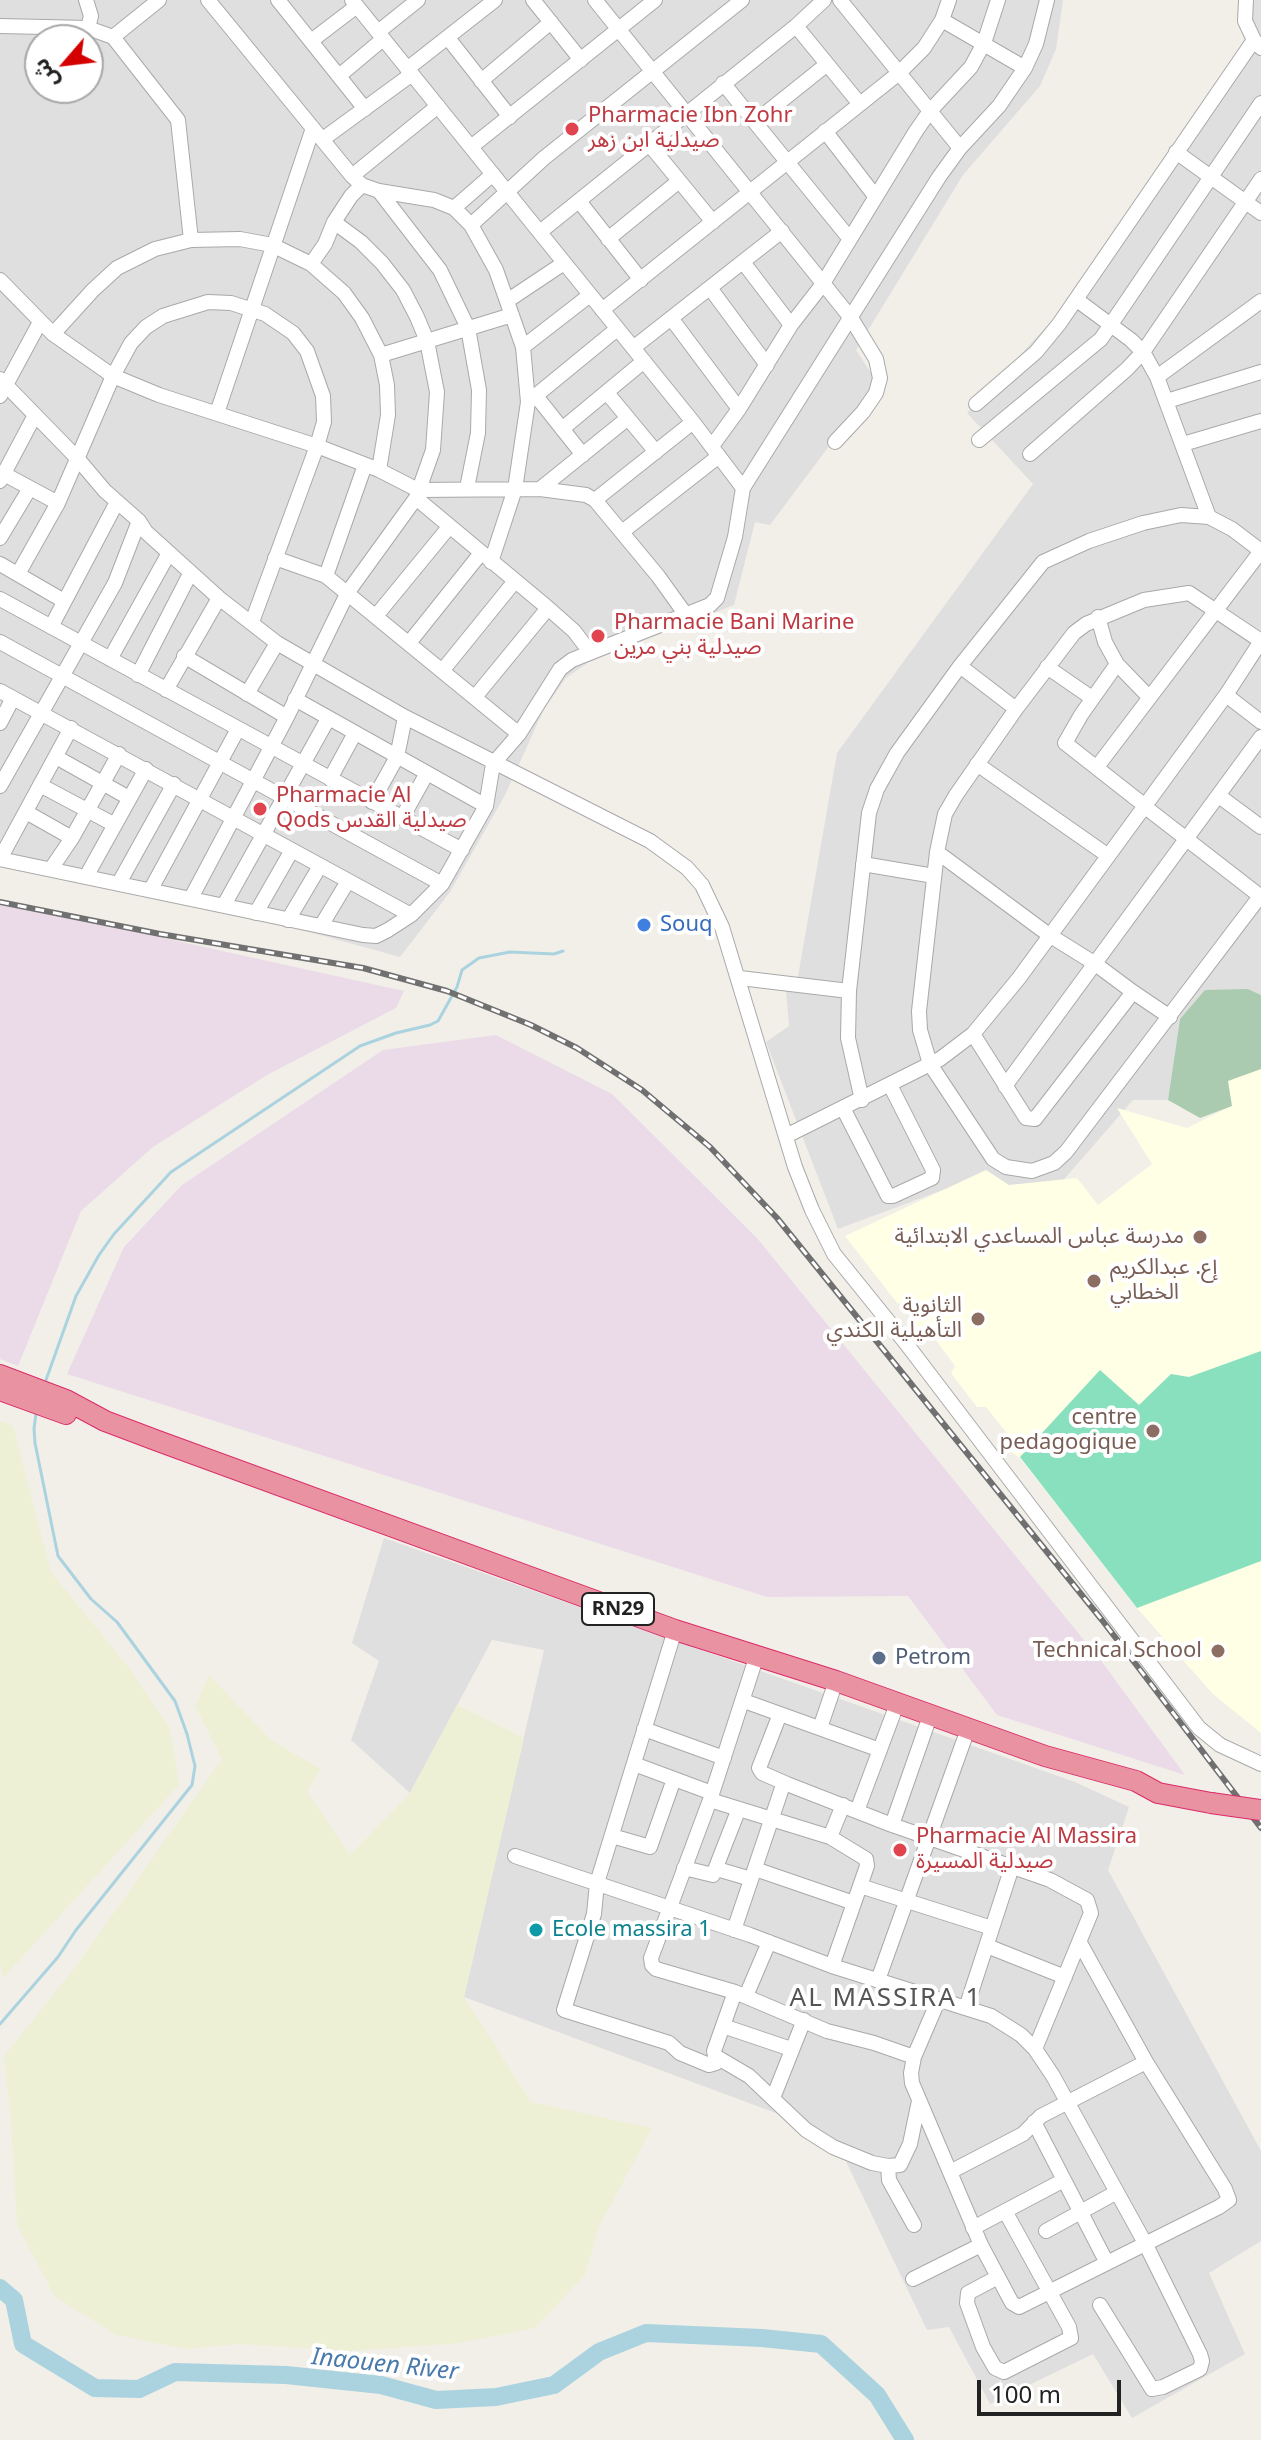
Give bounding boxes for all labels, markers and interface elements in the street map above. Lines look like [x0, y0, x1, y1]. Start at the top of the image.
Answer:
north arrow [24, 24, 104, 104]
text: ش [24, 54, 65, 95]
place label: Pharmacie Ibn Zohr صيدلية ابن زهر [588, 103, 792, 154]
marker: Pharmacie Ibn Zohr صيدلية ابن زهر [563, 120, 581, 138]
place label: Pharmacie Bani Marine صيدلية بني مرين [614, 610, 854, 662]
marker: Pharmacie Bani Marine صيدلية بني مرين [589, 627, 607, 645]
place label: Pharmacie Al Qods صيدلية القدس [276, 783, 467, 834]
marker: Pharmacie Al Qods صيدلية القدس [251, 800, 269, 818]
place label: Souq [660, 912, 713, 938]
marker: Souq [635, 916, 653, 934]
place label: مدرسة عباس المساعدي الابتدائية [894, 1224, 1184, 1250]
marker: مدرسة عباس المساعدي الابتدائية [1191, 1228, 1209, 1246]
place label: إع. عبدالكريم الخطابي [1110, 1255, 1217, 1306]
marker: إع. عبدالكريم الخطابي [1085, 1272, 1103, 1290]
place label: الثانوية التأهيلية الكندي [826, 1293, 962, 1344]
marker: الثانوية التأهيلية الكندي [969, 1310, 987, 1328]
place label: centre pedagogique [1000, 1405, 1137, 1456]
marker: centre pedagogique [1144, 1422, 1162, 1440]
road number: RN29 [582, 1593, 654, 1625]
place label: Technical School [1033, 1638, 1202, 1664]
marker: Technical School [1209, 1642, 1227, 1660]
place label: Petrom [895, 1645, 971, 1671]
marker: Petrom [870, 1649, 888, 1667]
place label: Pharmacie Al Massira صيدلية المسيرة [916, 1824, 1137, 1876]
marker: Pharmacie Al Massira صيدلية المسيرة [891, 1841, 909, 1859]
place label: Ecole massira 1 [552, 1917, 711, 1943]
marker: Ecole massira 1 [527, 1921, 545, 1939]
district label: AL MASSIRA 1 [790, 1983, 982, 2015]
water label: Inaouen River [310, 2343, 460, 2387]
scale bar [981, 2364, 1125, 2414]
text: 100 m [991, 2377, 1061, 2410]

